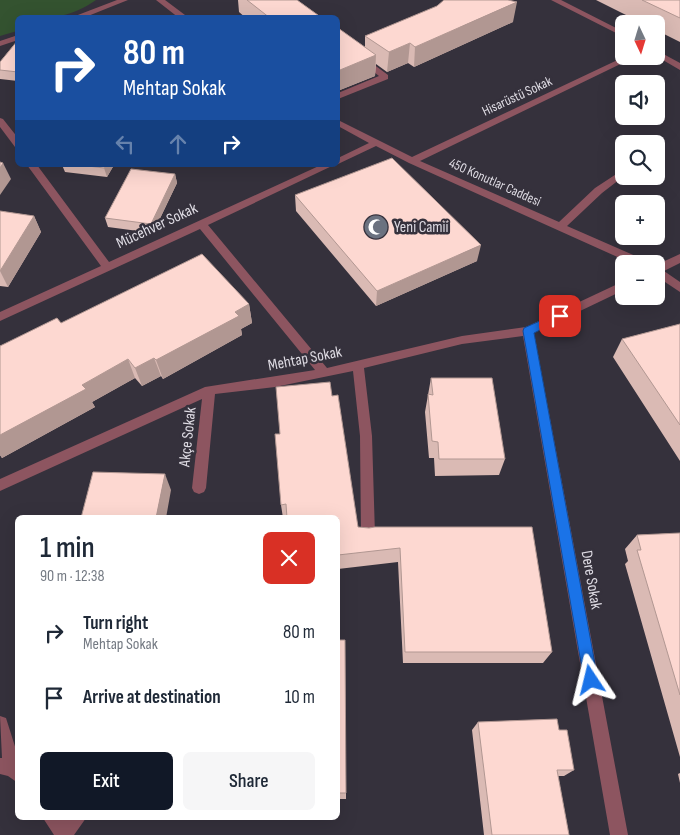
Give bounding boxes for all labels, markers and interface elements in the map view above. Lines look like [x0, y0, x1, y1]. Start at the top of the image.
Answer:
north arrow [615, 15, 665, 65]
map controls [615, 15, 665, 305]
text: 80 m [123, 32, 185, 75]
icon: right [40, 35, 105, 100]
street label: Hisarüstü Sokak [479, 72, 555, 120]
text: Mehtap Sokak [123, 75, 226, 102]
button: sound [615, 75, 665, 125]
icon: left [111, 130, 139, 158]
icon: ahead [164, 130, 192, 158]
icon: right [217, 130, 245, 158]
button: search [615, 135, 665, 185]
street label: 450 Konutlar Caddesi [446, 154, 544, 210]
button: + [615, 195, 665, 245]
street label: Mücehver Sokak [113, 199, 201, 253]
mosque icon: Yeni Camii [363, 214, 389, 240]
place label: Yeni Camii [394, 218, 449, 237]
button: − [615, 255, 665, 305]
pin [539, 295, 581, 337]
icon: arrive [546, 302, 574, 330]
street label: Mehtap Sokak [266, 343, 344, 375]
street label: Akçe Sokak [175, 406, 201, 469]
text: 1 min [40, 530, 95, 566]
button: close [263, 532, 315, 584]
street label: Dere Sokak [576, 549, 606, 611]
text: 90 m · 12:38 [40, 567, 104, 586]
text: Turn right [83, 612, 148, 635]
icon: right [40, 619, 68, 647]
text: 80 m [283, 621, 315, 644]
text: Mehtap Sokak [83, 635, 158, 654]
position arrow [564, 653, 616, 705]
icon: arrive [40, 684, 68, 712]
text: Arrive at destination [83, 686, 221, 709]
text: 10 m [285, 686, 315, 709]
button: Exit [40, 752, 173, 810]
button: Share [183, 752, 315, 810]

